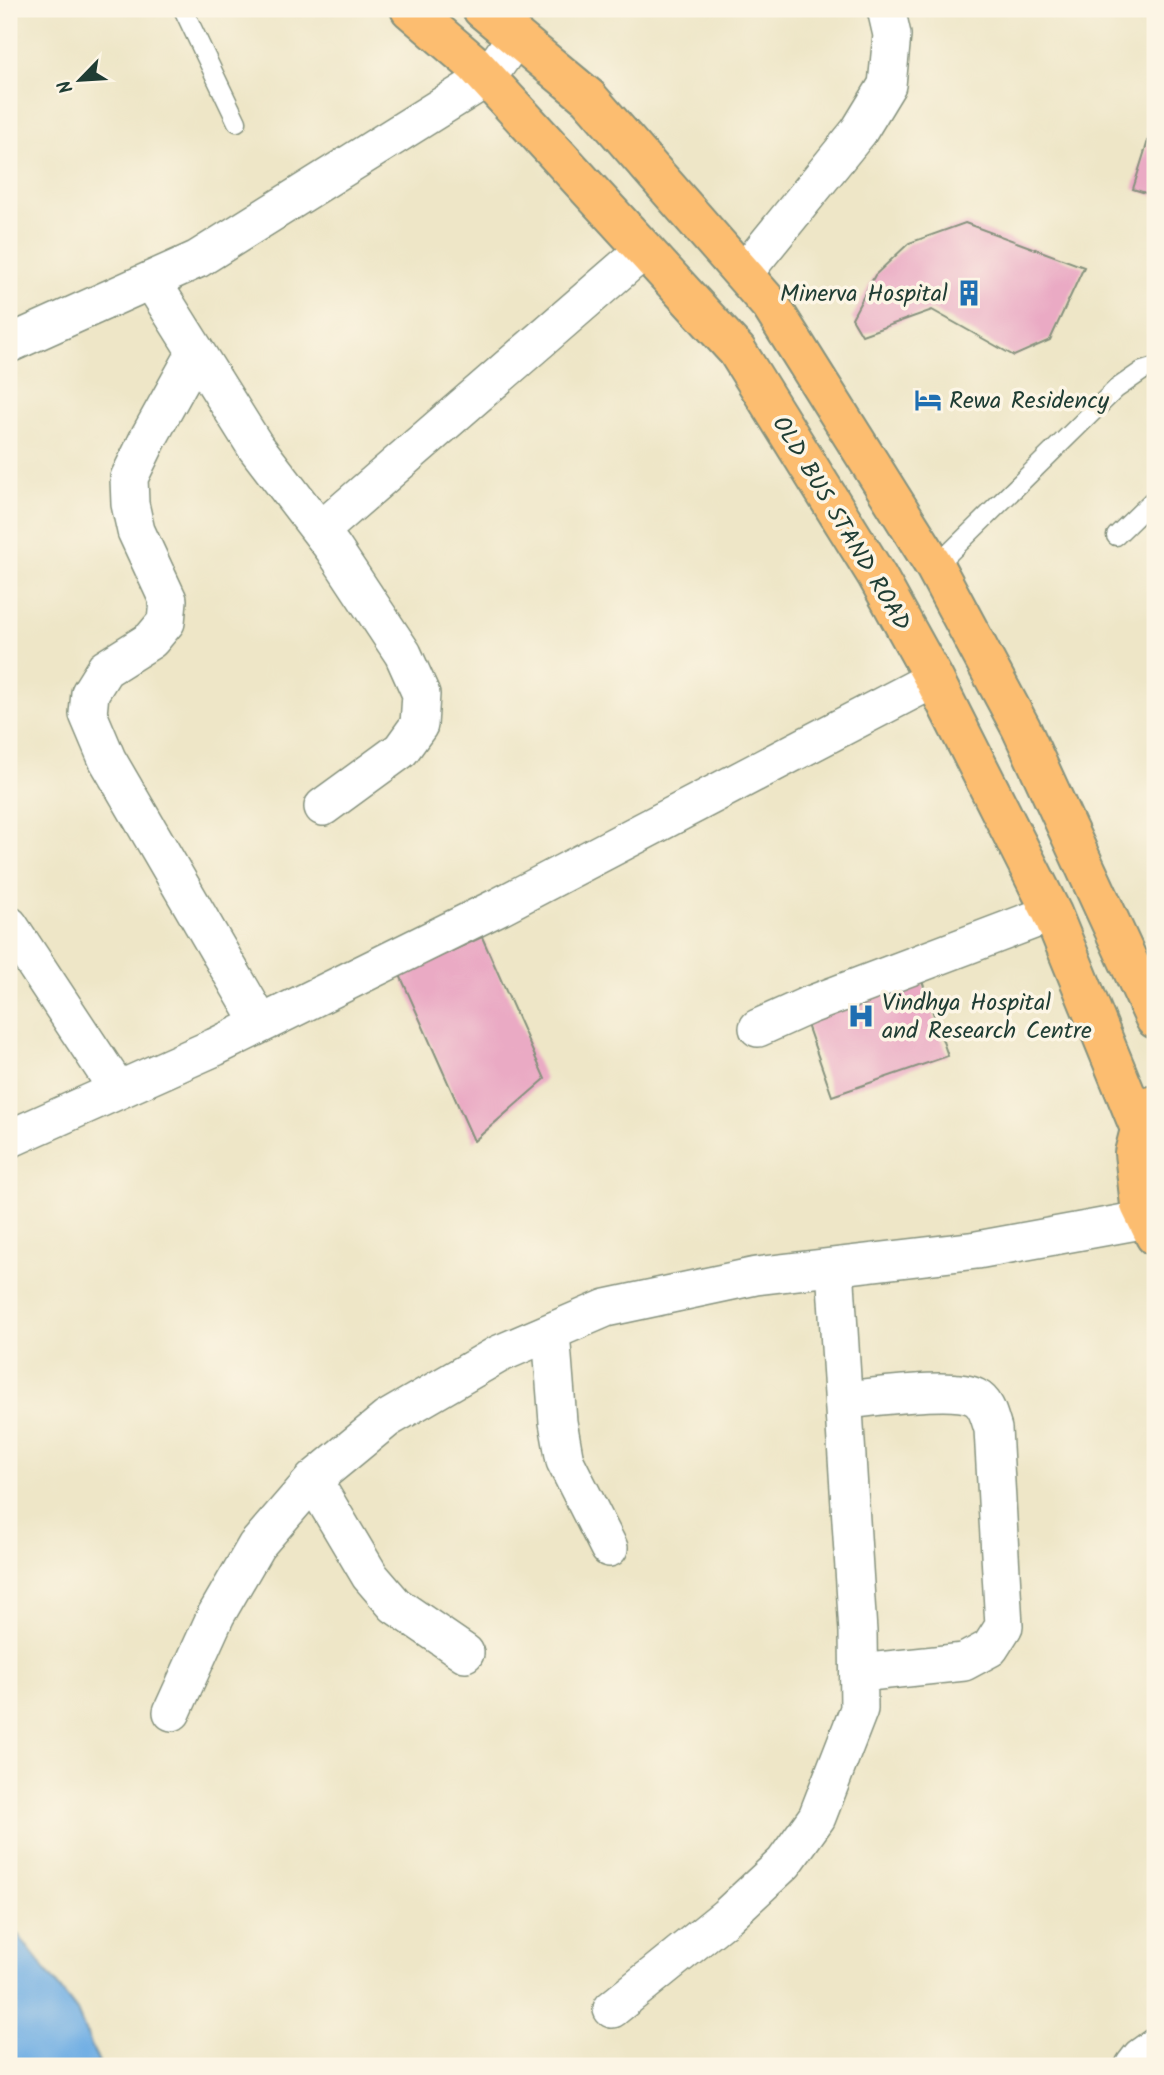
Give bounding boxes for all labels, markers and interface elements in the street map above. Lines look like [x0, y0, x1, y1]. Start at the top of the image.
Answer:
north arrow [46, 46, 116, 116]
text: N [50, 75, 83, 98]
place label: Minerva Hospital [780, 275, 948, 314]
building icon: Minerva Hospital [954, 278, 984, 308]
place label: Rewa Residency [949, 382, 1110, 421]
hotel icon: Rewa Residency [913, 385, 943, 415]
street label: OLD BUS STAND ROAD [761, 409, 921, 639]
place label: Vindhya Hospital and Research Centre [882, 984, 1092, 1051]
hospital icon: Vindhya Hospital and Research Centre [846, 1001, 876, 1031]

